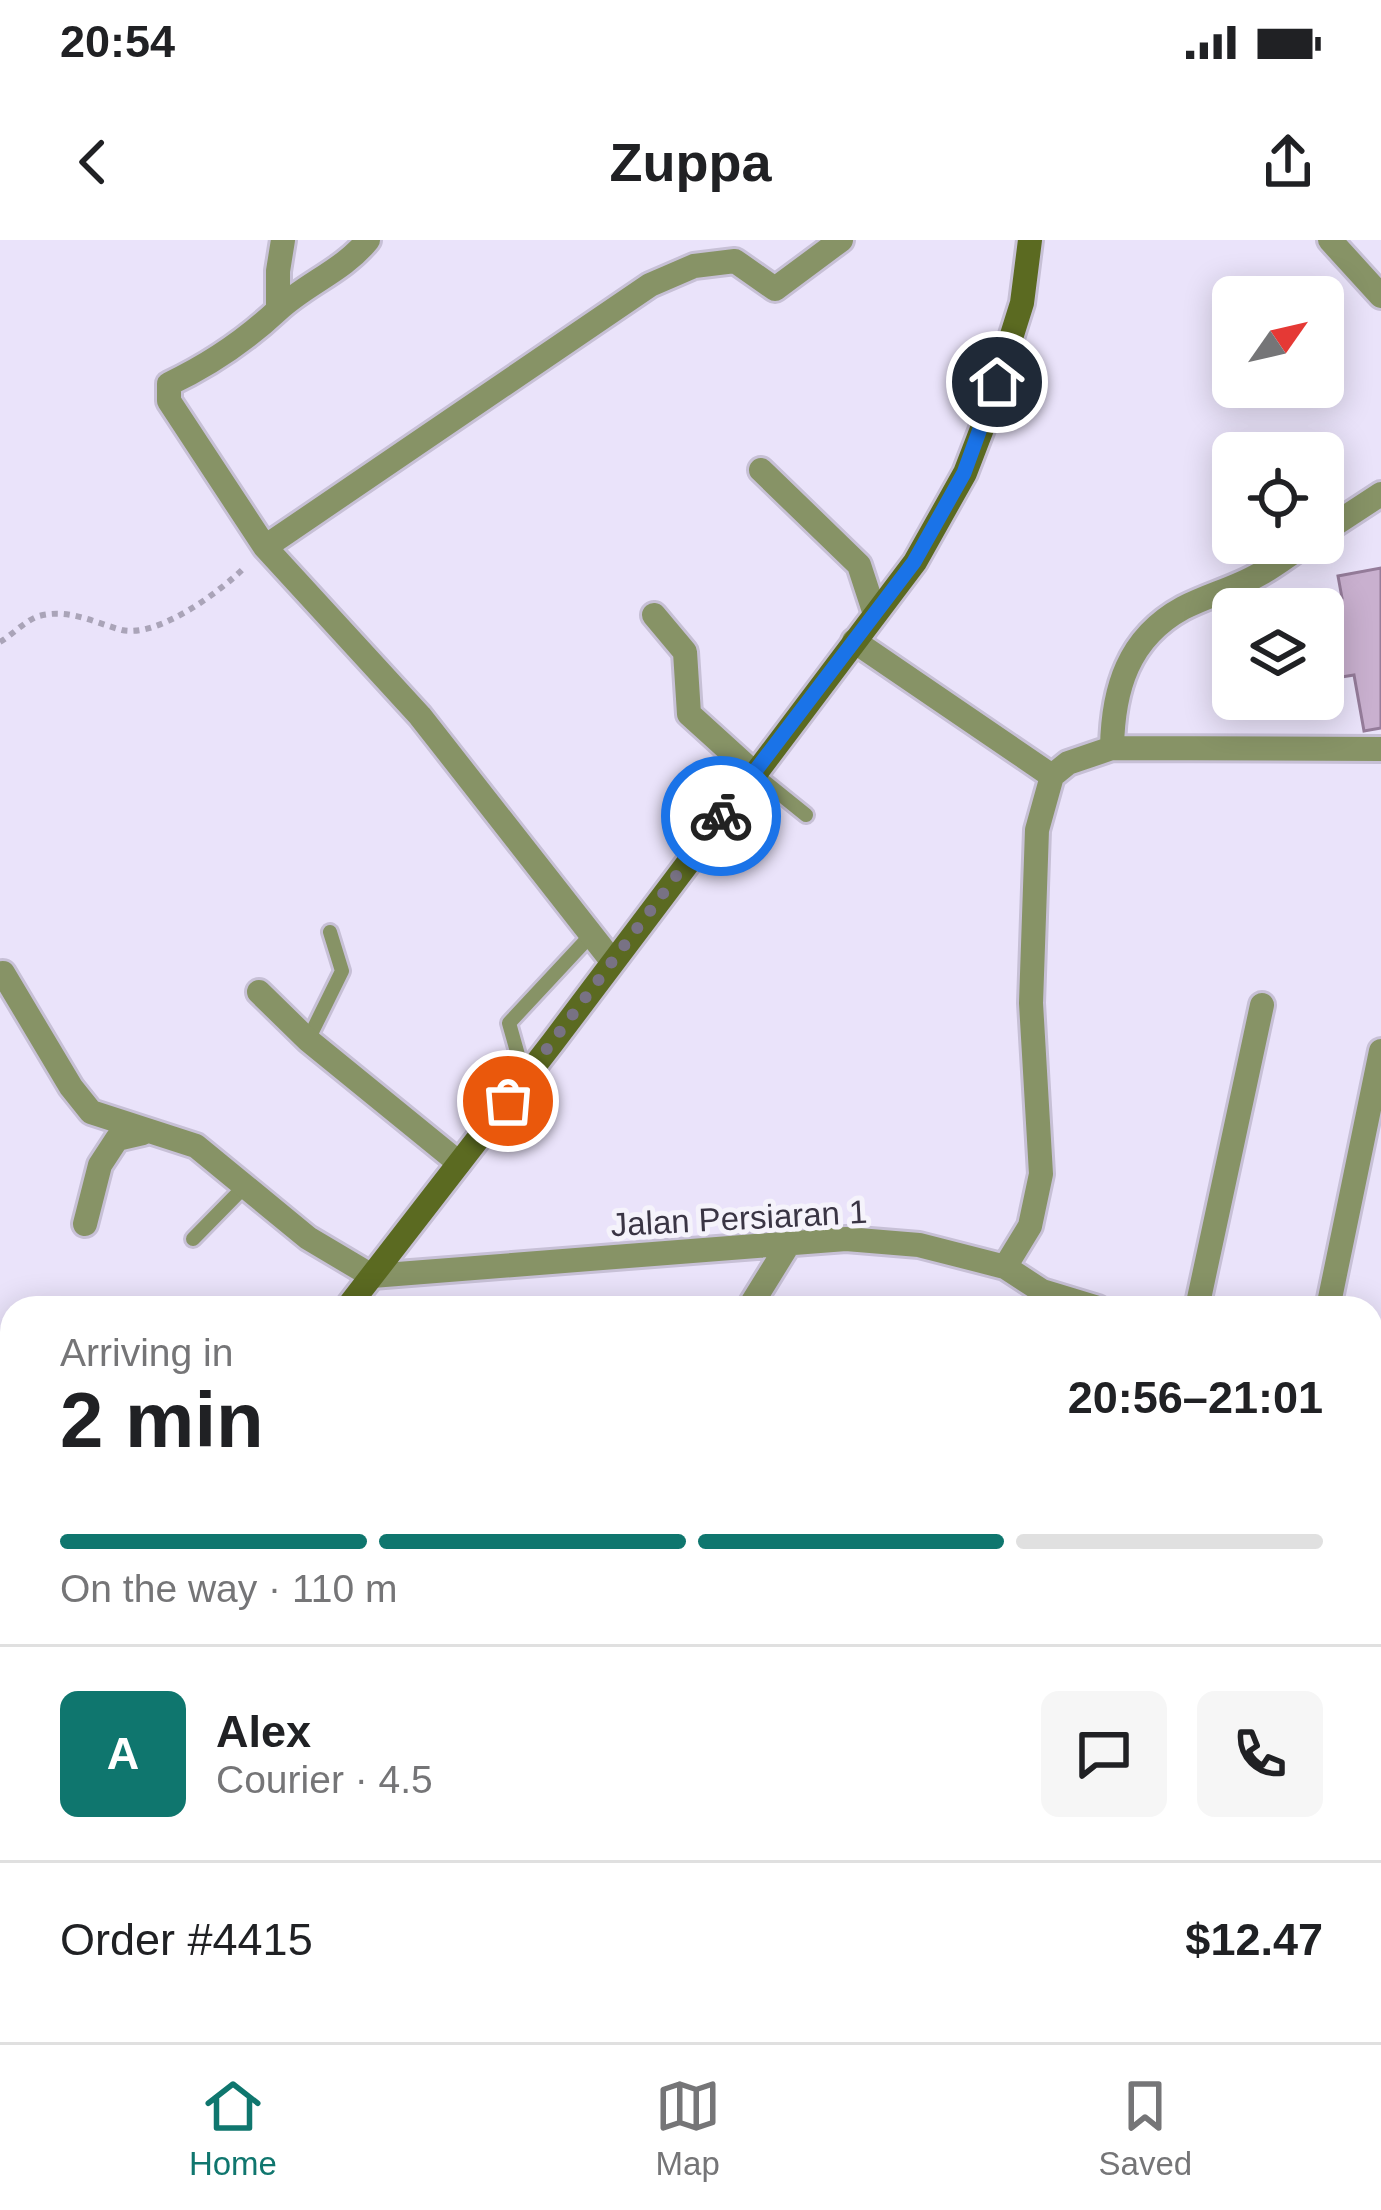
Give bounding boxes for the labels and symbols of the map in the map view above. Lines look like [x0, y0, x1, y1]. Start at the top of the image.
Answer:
north arrow [1212, 276, 1344, 408]
pin [946, 331, 1048, 433]
courier [661, 756, 781, 876]
pin [457, 1050, 559, 1152]
street label: Jalan Persiaran 1 [610, 1193, 868, 1243]

